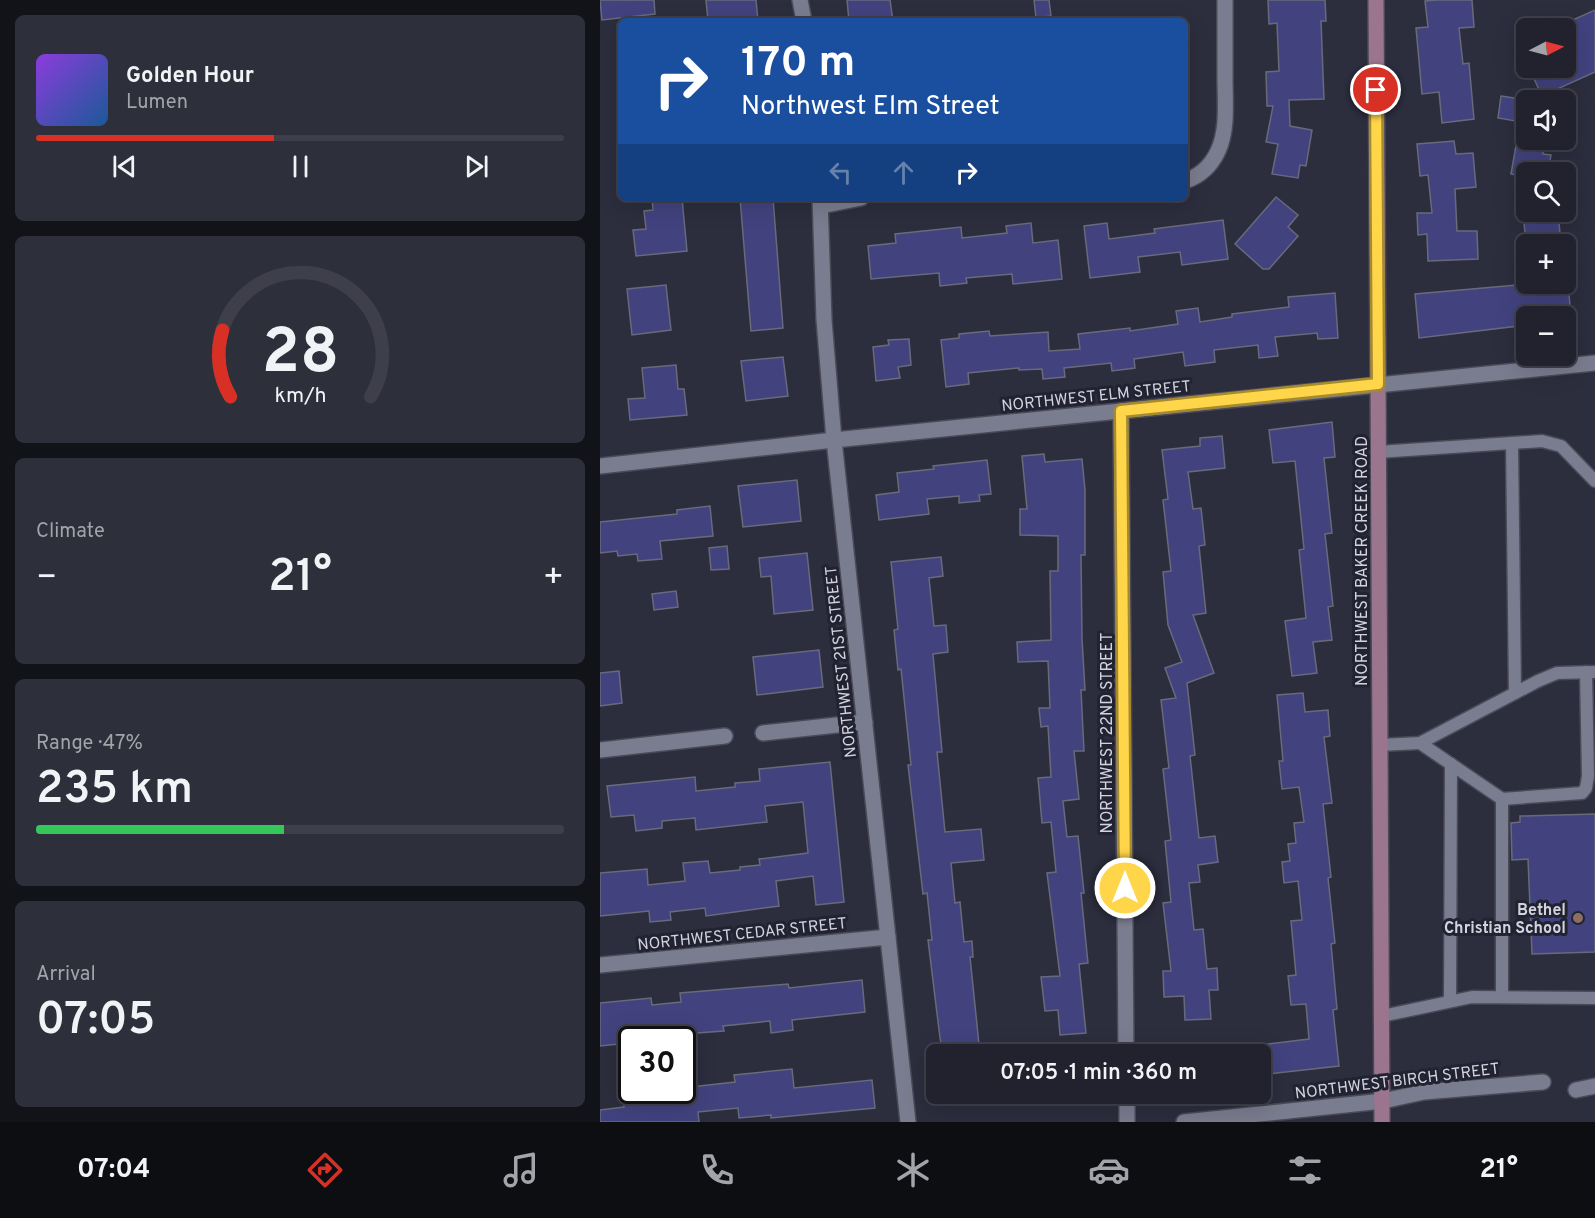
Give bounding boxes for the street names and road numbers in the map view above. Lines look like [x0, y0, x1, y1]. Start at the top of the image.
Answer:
street label: NORTHWEST ELM STREET [1000, 377, 1192, 417]
street label: NORTHWEST BAKER CREEK ROAD [1353, 436, 1373, 686]
street label: NORTHWEST 21ST STREET [822, 565, 862, 759]
street label: NORTHWEST 22ND STREET [1098, 633, 1118, 834]
street label: NORTHWEST CEDAR STREET [637, 914, 848, 956]
street label: NORTHWEST BIRCH STREET [1294, 1060, 1501, 1104]

